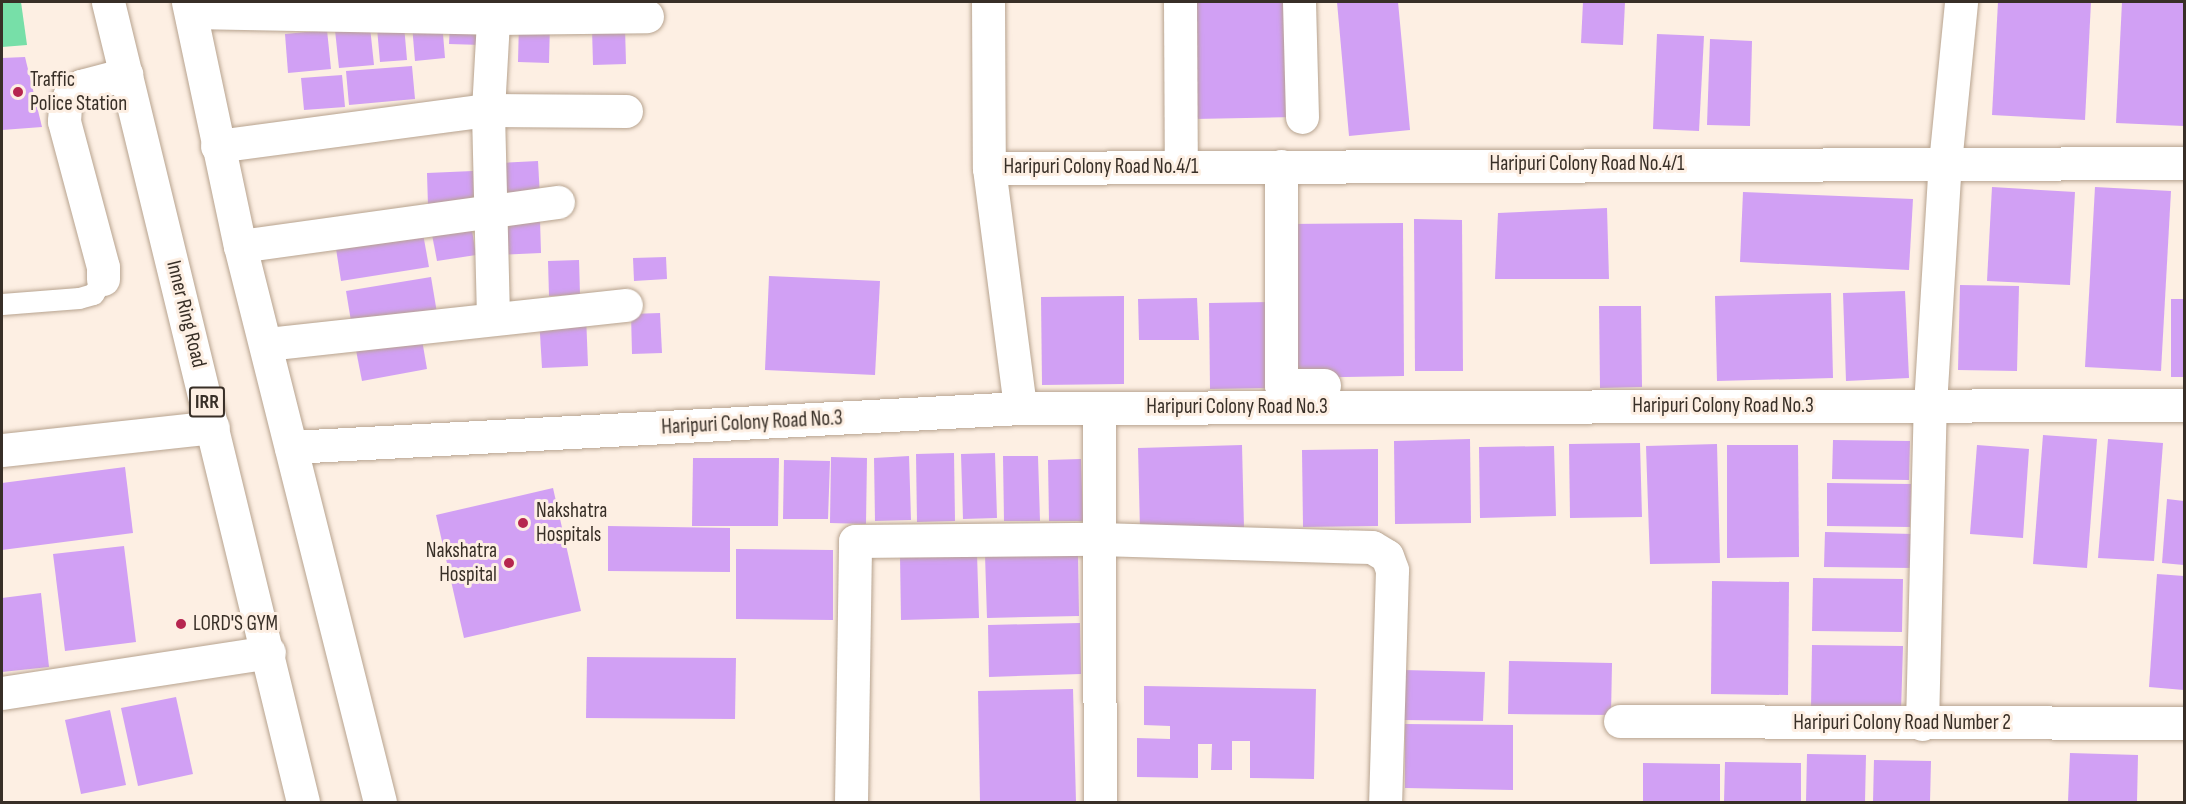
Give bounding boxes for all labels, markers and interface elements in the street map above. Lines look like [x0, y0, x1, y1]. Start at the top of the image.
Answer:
place label: Traffic Police Station [30, 67, 127, 117]
marker: Traffic Police Station [11, 85, 25, 99]
street label: Haripuri Colony Road No.4/1 [1490, 151, 1684, 177]
street label: Haripuri Colony Road No.4/1 [1004, 154, 1198, 180]
street label: Inner Ring Road [161, 258, 211, 370]
road number: IRR [188, 385, 226, 419]
street label: Haripuri Colony Road No.3 [1632, 393, 1814, 419]
street label: Haripuri Colony Road No.3 [1146, 394, 1328, 420]
street label: Haripuri Colony Road No.3 [661, 406, 843, 440]
place label: Nakshatra Hospitals [536, 498, 607, 548]
marker: Nakshatra Hospitals [514, 514, 532, 532]
place label: Nakshatra Hospital [426, 538, 497, 588]
marker: Nakshatra Hospital [502, 556, 516, 570]
place label: LORD'S GYM [193, 611, 278, 637]
marker: LORD'S GYM [174, 617, 188, 631]
street label: Haripuri Colony Road Number 2 [1793, 710, 2011, 736]

